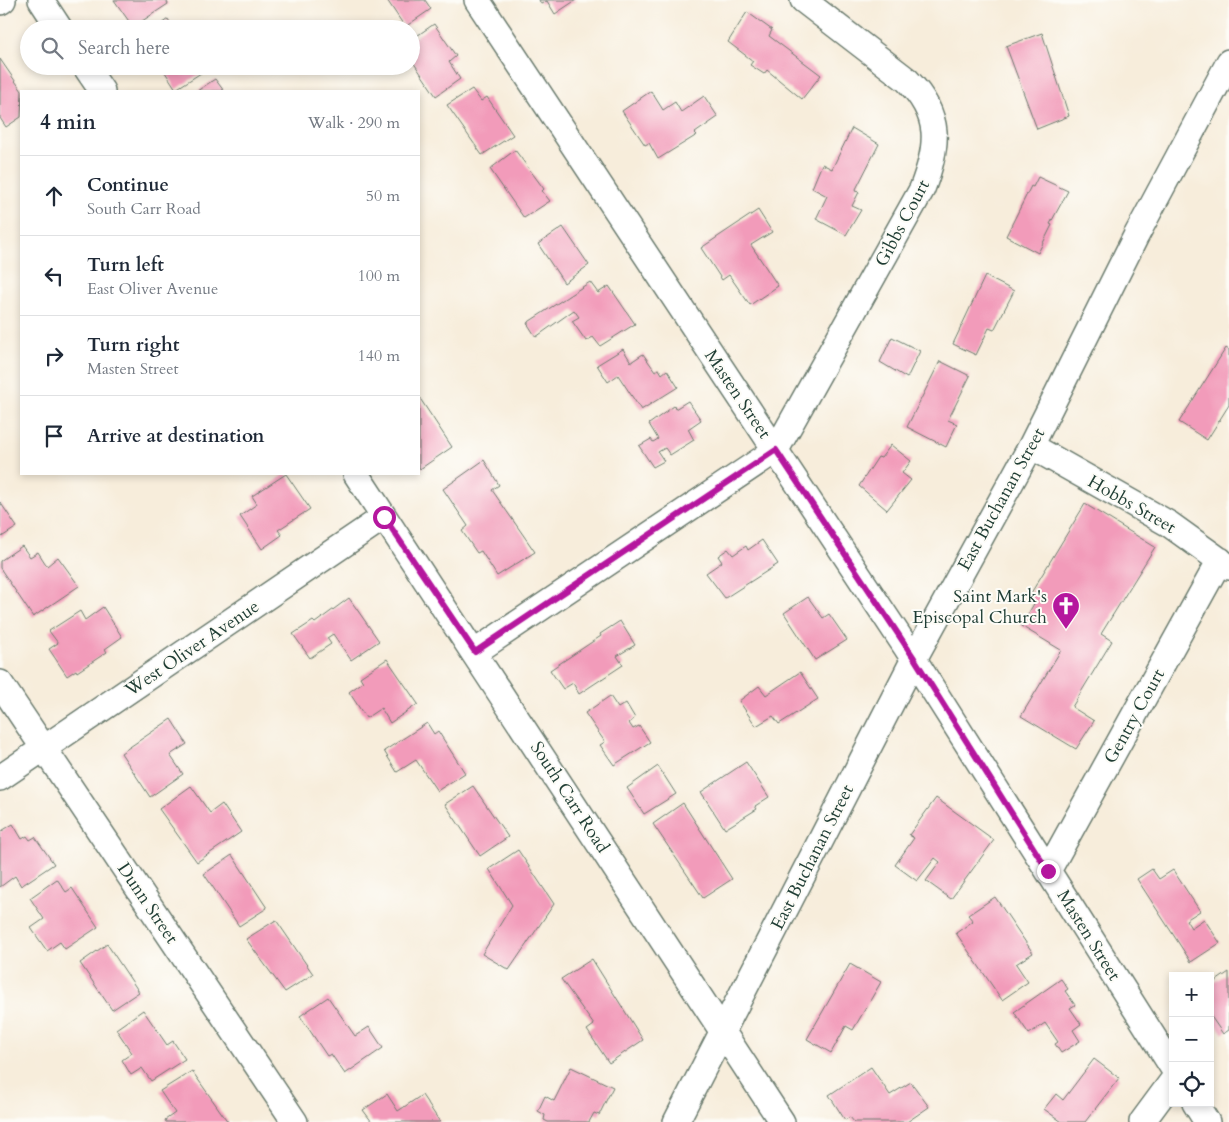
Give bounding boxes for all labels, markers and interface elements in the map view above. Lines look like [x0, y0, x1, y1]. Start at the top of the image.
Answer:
search box [20, 20, 420, 75]
icon: search [38, 34, 66, 62]
text: Search here [78, 35, 170, 61]
text: 4 min [40, 108, 96, 137]
text: Walk · 290 m [308, 112, 400, 134]
text: Continue [87, 172, 169, 198]
street label: Gibbs Court [869, 175, 936, 271]
icon: ahead [40, 182, 68, 210]
text: 50 m [366, 185, 400, 207]
text: South Carr Road [87, 198, 201, 220]
text: Turn left [87, 252, 164, 278]
icon: left [40, 262, 68, 290]
text: 100 m [358, 265, 400, 287]
text: East Oliver Avenue [87, 278, 218, 300]
text: Turn right [87, 332, 179, 358]
icon: right [40, 342, 68, 370]
text: 140 m [358, 345, 400, 367]
street label: Masten Street [698, 345, 777, 444]
text: Masten Street [87, 358, 179, 380]
icon: arrive [40, 422, 68, 450]
text: Arrive at destination [87, 423, 264, 449]
street label: East Buchanan Street [952, 423, 1051, 575]
street label: Hobbs Street [1083, 469, 1181, 540]
route start [373, 506, 396, 529]
place label: Saint Mark's Episcopal Church [912, 584, 1047, 630]
church icon: Saint Mark's Episcopal Church [1051, 591, 1081, 630]
street label: West Oliver Avenue [119, 594, 264, 703]
street label: Gentry Court [1098, 664, 1171, 768]
street label: South Carr Road [524, 737, 615, 858]
street label: East Buchanan Street [765, 780, 860, 934]
street label: Dunn Street [111, 858, 184, 949]
route end [1037, 860, 1060, 883]
street label: Masten Street [1051, 885, 1127, 986]
map controls [1169, 972, 1214, 1107]
button: + [1169, 972, 1214, 1017]
button: − [1169, 1017, 1214, 1062]
button: locate [1169, 1062, 1214, 1107]

